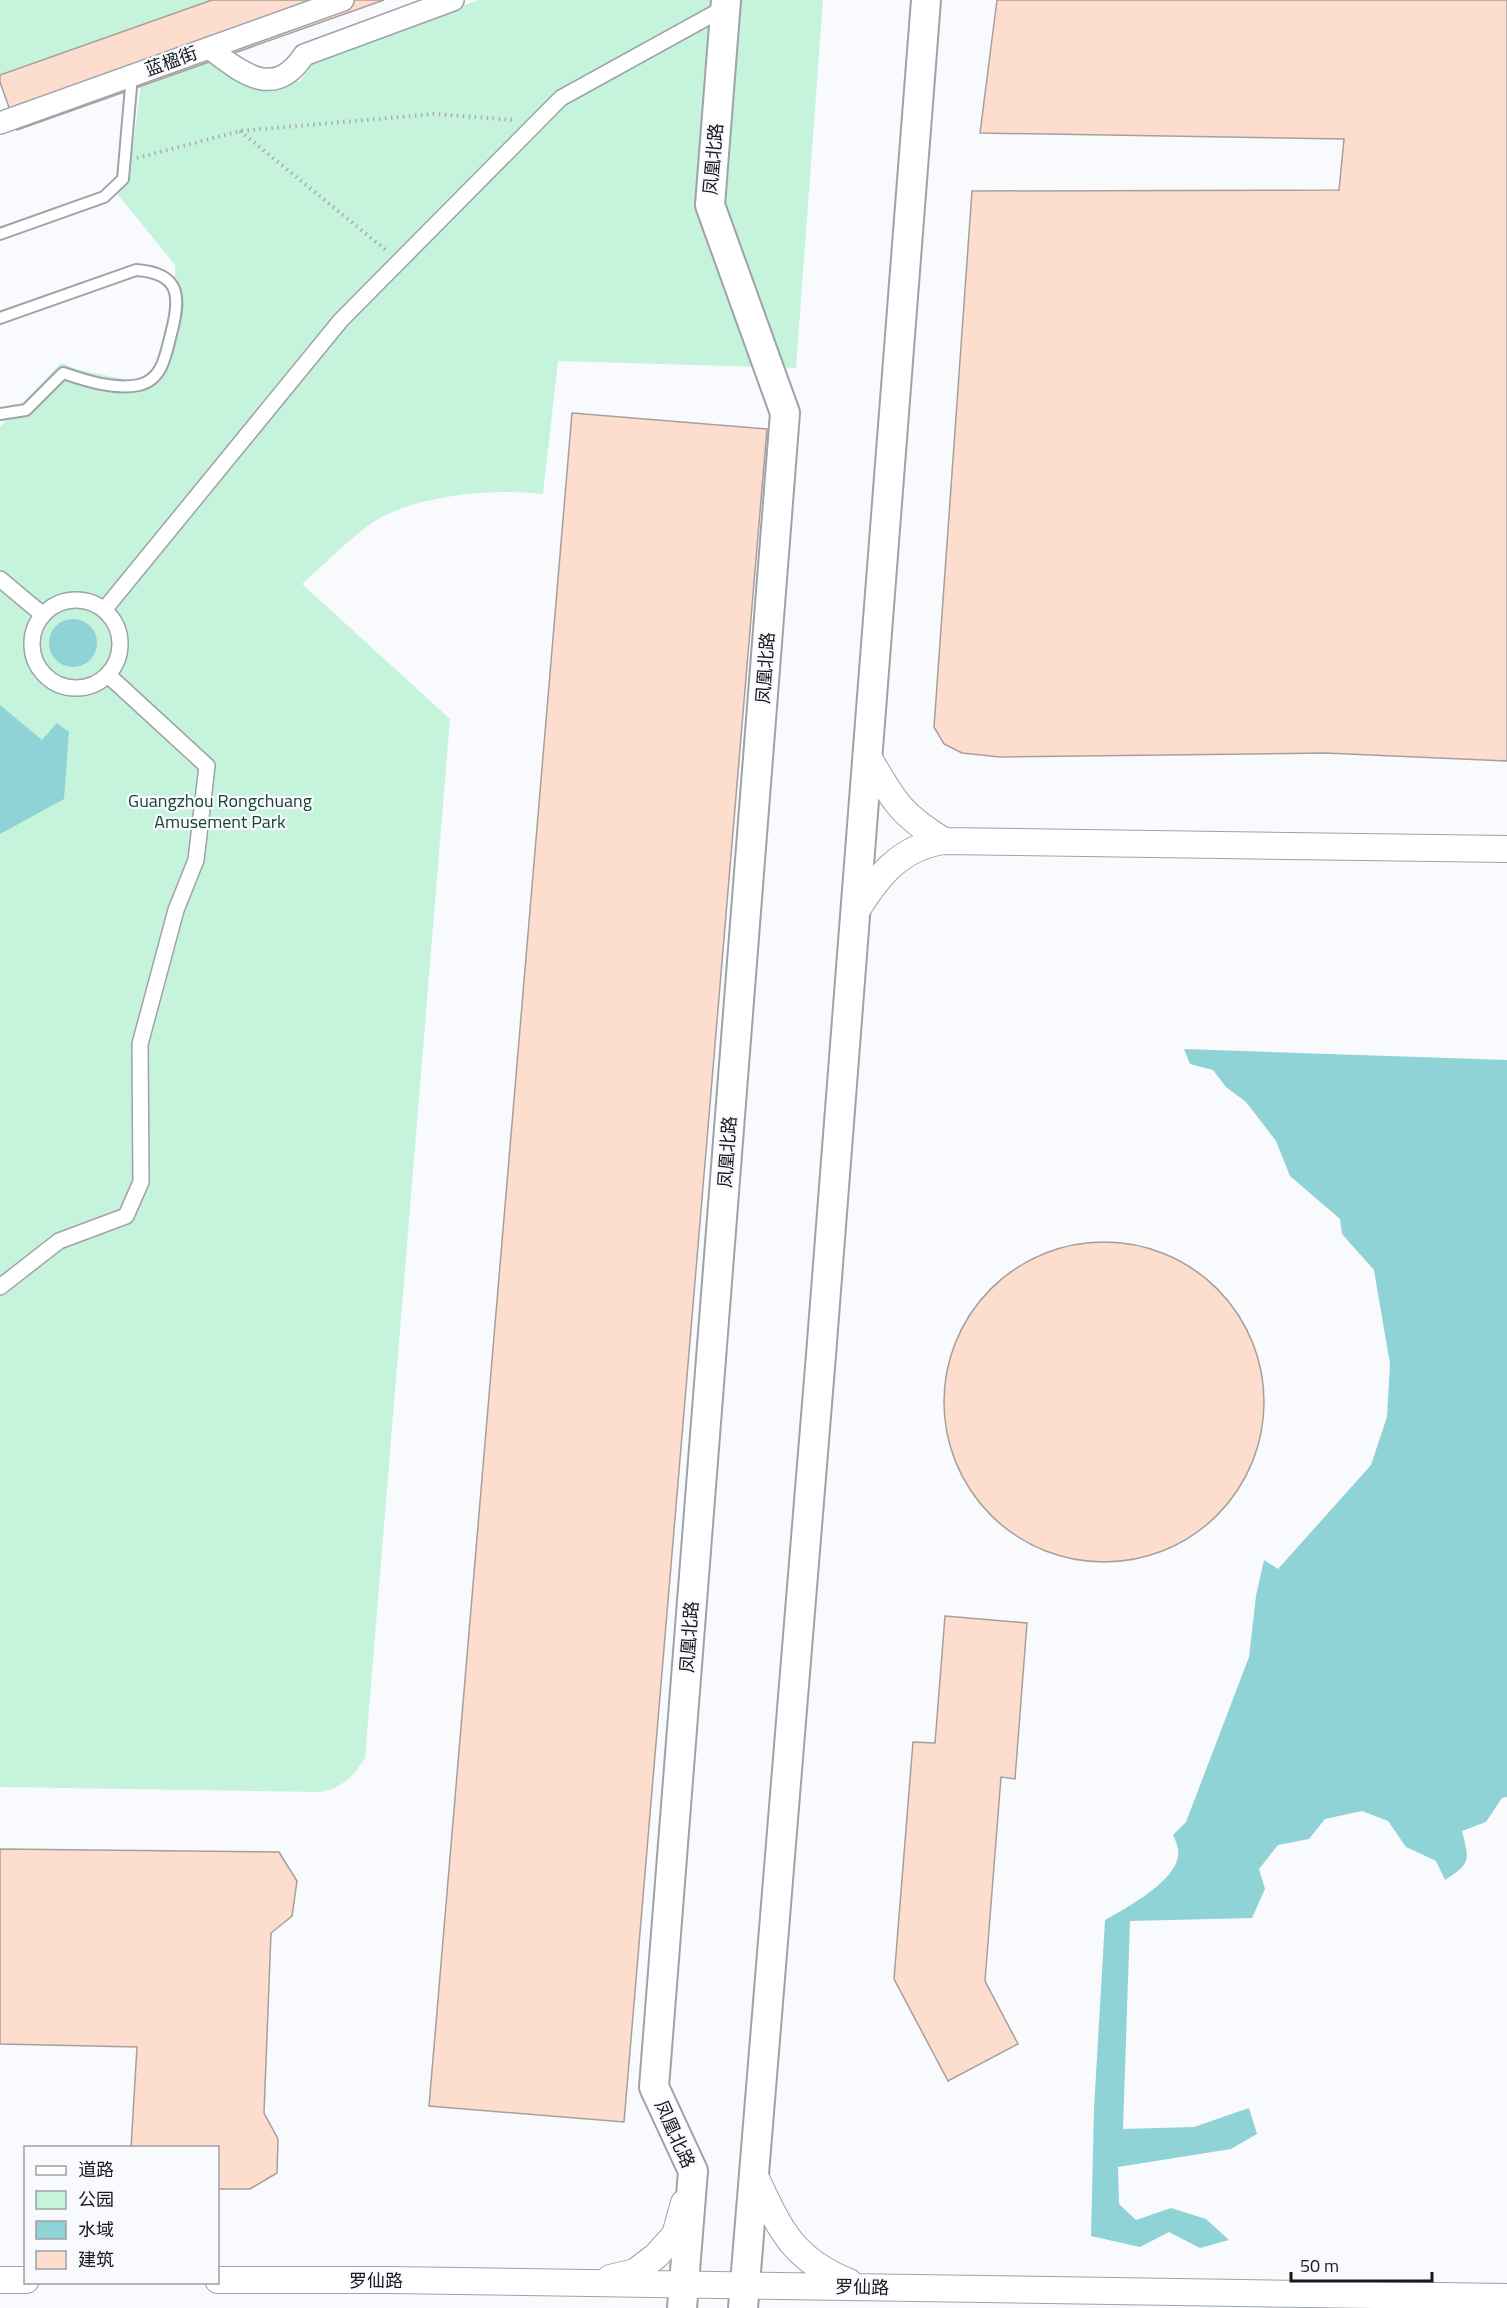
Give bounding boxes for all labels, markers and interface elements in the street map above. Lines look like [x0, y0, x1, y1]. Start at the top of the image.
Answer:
street label: 蓝楹街 [141, 39, 201, 83]
street label: 凤凰北路 [696, 122, 730, 196]
street label: 凤凰北路 [749, 631, 781, 705]
park label: Guangzhou Rongchuang Amusement Park [128, 787, 312, 835]
street label: 凤凰北路 [711, 1115, 743, 1189]
street label: 凤凰北路 [673, 1600, 705, 1674]
street label: 凤凰北路 [648, 2096, 702, 2172]
legend [24, 2146, 219, 2284]
text: 道路 [78, 2156, 114, 2183]
text: 公园 [78, 2186, 114, 2213]
text: 水域 [78, 2216, 114, 2243]
scale bar [1291, 2245, 1432, 2283]
text: 建筑 [78, 2246, 114, 2273]
text: 50 m [1300, 2252, 1339, 2279]
street label: 罗仙路 [349, 2267, 403, 2294]
street label: 罗仙路 [835, 2273, 889, 2301]

